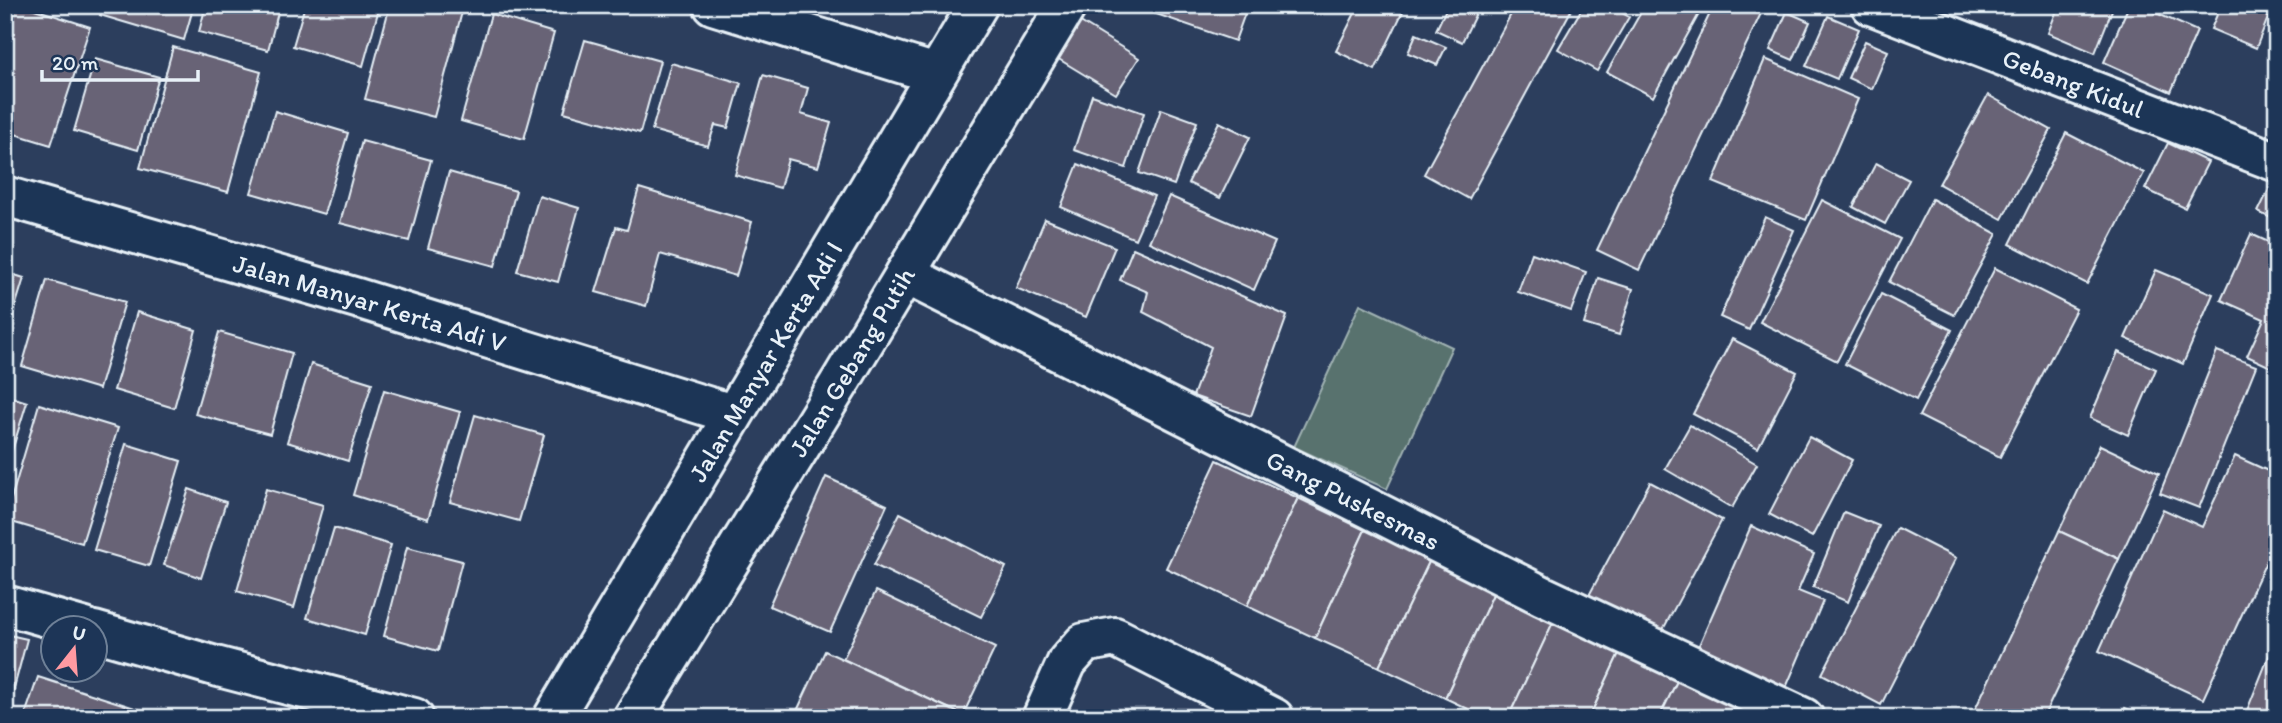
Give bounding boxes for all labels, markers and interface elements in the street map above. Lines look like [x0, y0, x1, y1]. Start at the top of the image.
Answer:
scale bar [42, 38, 198, 82]
street label: Gebang Kidul [1998, 41, 2149, 125]
text: 20 m [52, 50, 99, 75]
street label: Jalan Manyar Kerta Adi I [681, 235, 849, 488]
street label: Jalan Manyar Kerta Adi V [230, 247, 510, 359]
street label: Jalan Gebang Putih [782, 261, 922, 463]
street label: Gang Puskesmas [1261, 443, 1445, 557]
north arrow [38, 614, 108, 684]
text: U [69, 620, 88, 646]

